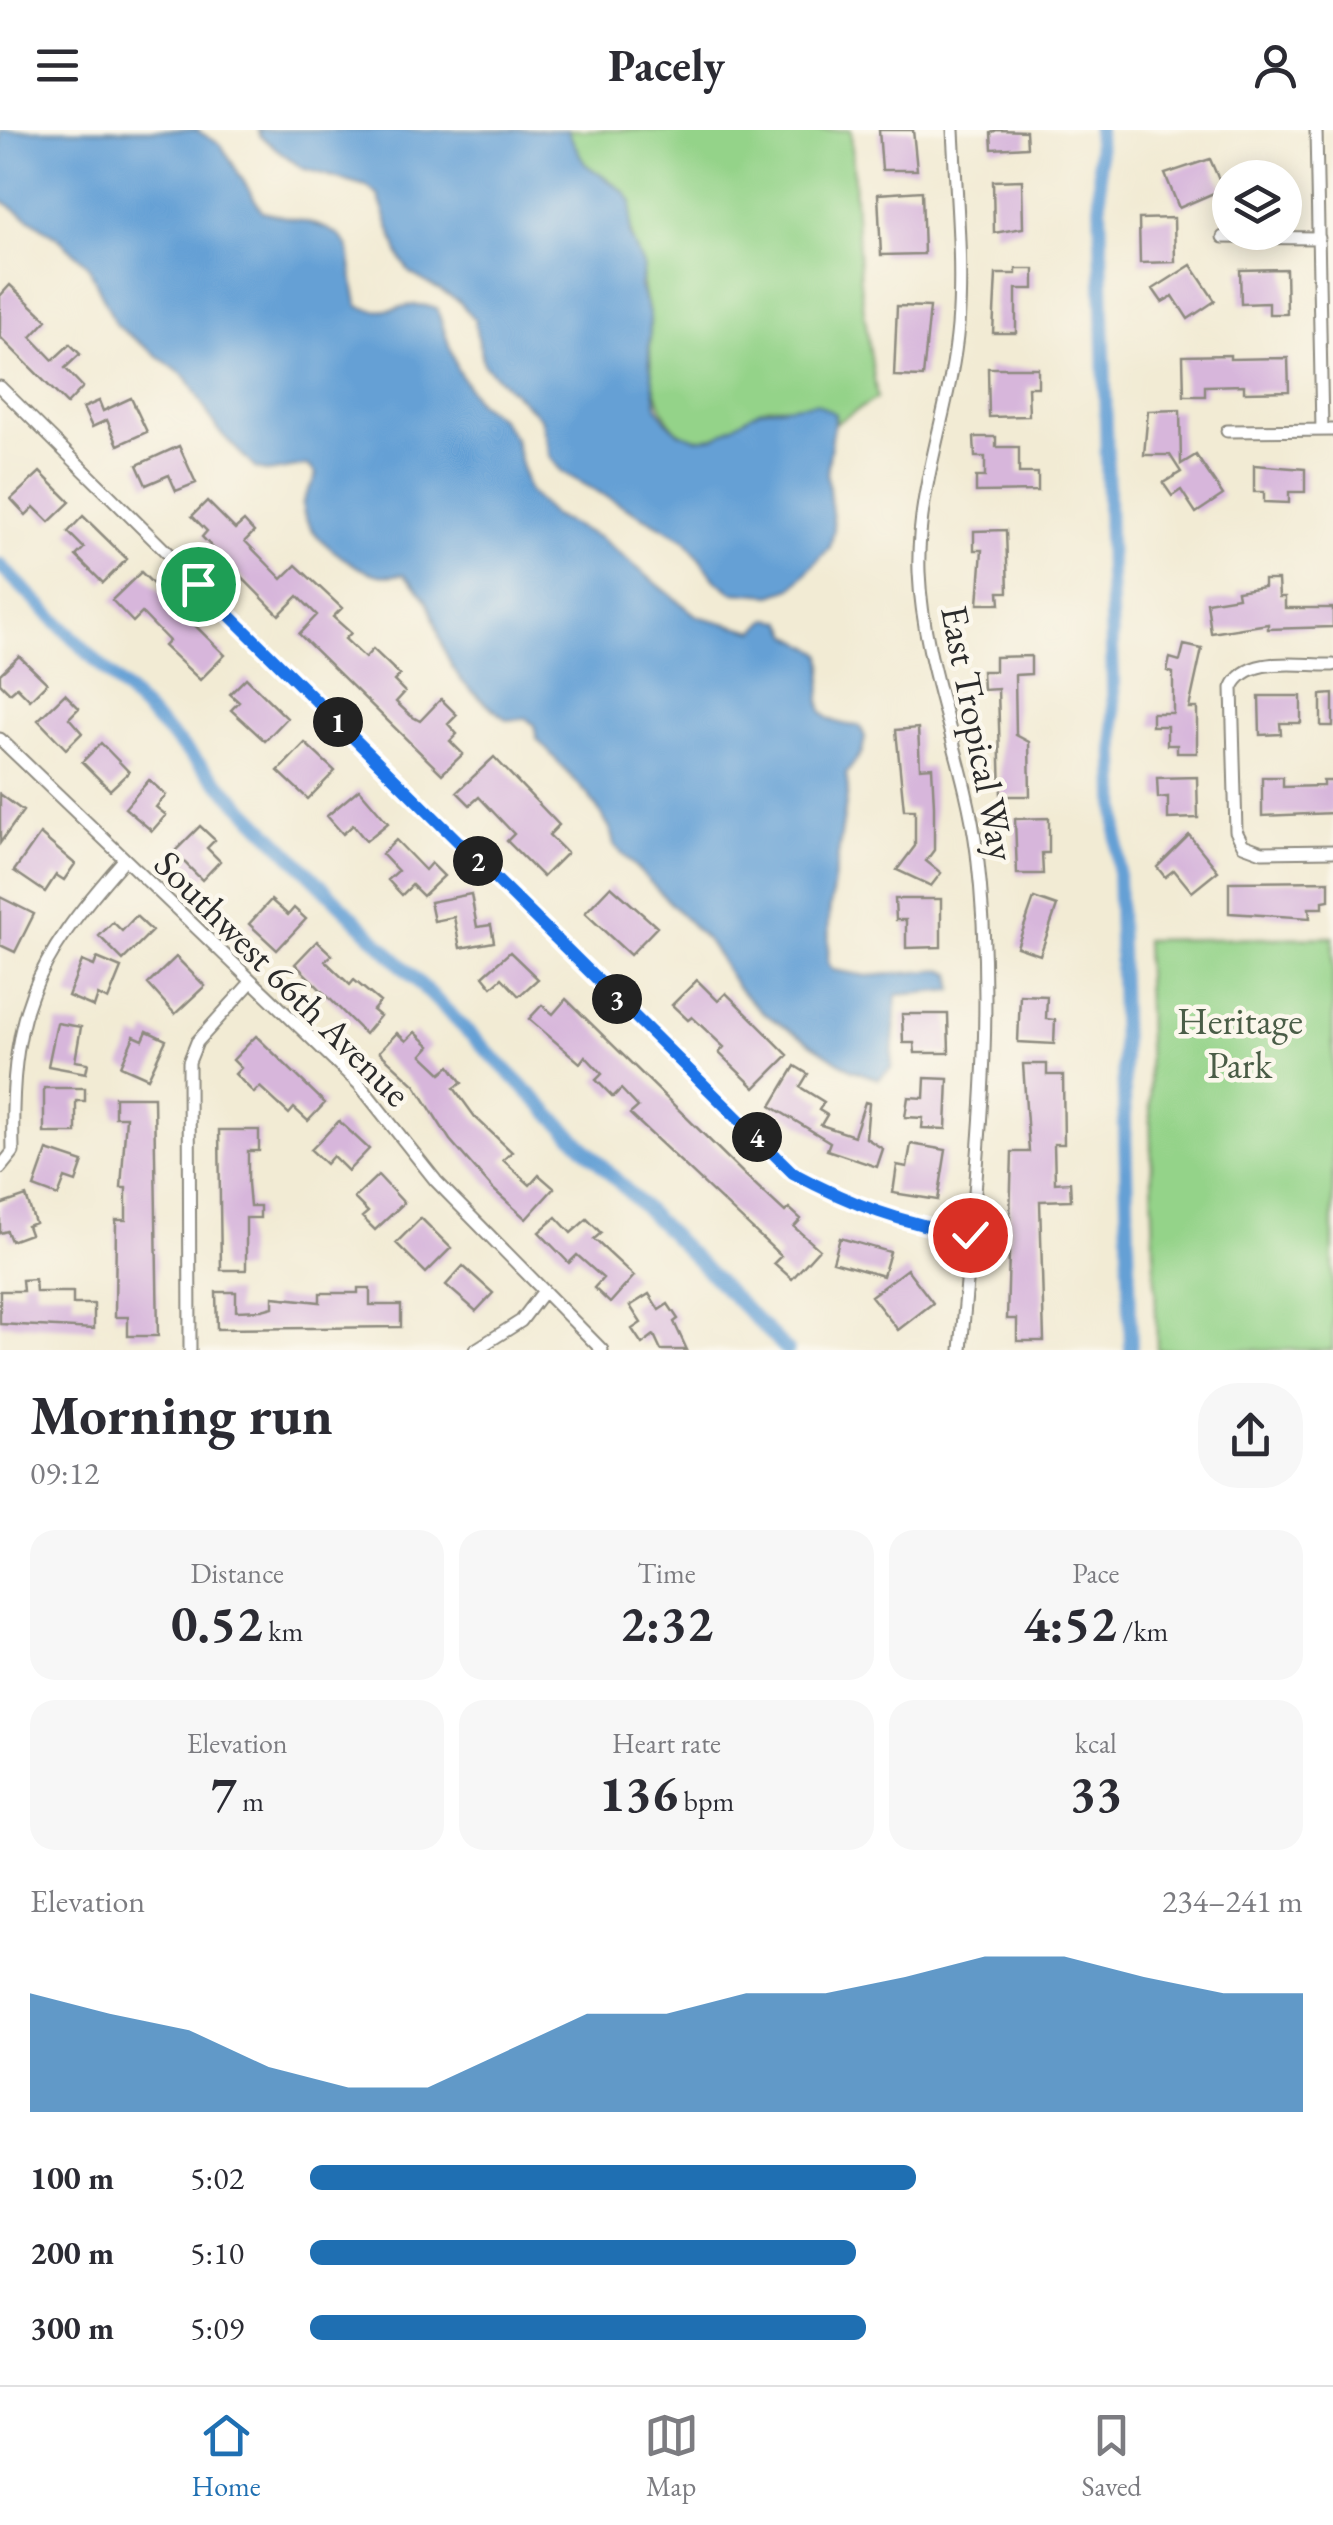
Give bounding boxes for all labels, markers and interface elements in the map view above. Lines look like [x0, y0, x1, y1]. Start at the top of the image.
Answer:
text: Pacely [608, 36, 725, 94]
icon: menu [30, 38, 85, 93]
icon: person [1248, 38, 1303, 93]
map controls [1212, 160, 1302, 250]
button: layers [1212, 160, 1302, 250]
pin [156, 542, 241, 627]
icon: arrive [171, 557, 226, 612]
street label: East Tropical Way [930, 601, 1028, 865]
pin: 1 [313, 697, 363, 747]
text: 1 [331, 704, 345, 740]
pin: 2 [453, 836, 503, 886]
street label: Southwest 66th Avenue [144, 839, 422, 1117]
text: 2 [471, 843, 485, 879]
pin: 3 [592, 974, 642, 1024]
text: 3 [610, 981, 624, 1017]
park label: Heritage Park [1177, 996, 1303, 1089]
pin: 4 [732, 1112, 782, 1162]
text: 4 [750, 1119, 764, 1155]
pin [928, 1193, 1013, 1278]
icon: check [943, 1208, 998, 1263]
text: Morning run [30, 1379, 333, 1450]
button: share [1198, 1383, 1303, 1488]
text: 09:12 [30, 1452, 99, 1494]
text: Distance [190, 1555, 284, 1591]
text: Time [637, 1555, 696, 1591]
text: Pace [1072, 1555, 1119, 1591]
text: 0.52 [171, 1591, 263, 1656]
text: 2:32 [620, 1591, 713, 1656]
text: 4:52 [1023, 1591, 1117, 1656]
text: km [263, 1613, 303, 1649]
text: /km [1117, 1613, 1168, 1649]
text: Elevation [187, 1725, 288, 1761]
text: Heart rate [612, 1725, 721, 1761]
text: kcal [1075, 1725, 1117, 1761]
text: 7 [210, 1761, 237, 1826]
text: 136 [599, 1761, 678, 1826]
text: 33 [1069, 1761, 1122, 1826]
text: m [237, 1783, 264, 1819]
text: bpm [678, 1783, 734, 1819]
text: Elevation [30, 1880, 145, 1922]
text: 234–241 m [1162, 1880, 1303, 1922]
text: 100 m [30, 2157, 114, 2199]
text: 5:02 [190, 2157, 244, 2199]
text: 200 m [30, 2232, 114, 2274]
text: 5:10 [190, 2232, 244, 2274]
text: 300 m [30, 2307, 114, 2349]
text: 5:09 [190, 2307, 244, 2349]
tab: Home [191, 2408, 261, 2504]
tab: Map [644, 2408, 699, 2504]
tab: Saved [1082, 2408, 1142, 2504]

